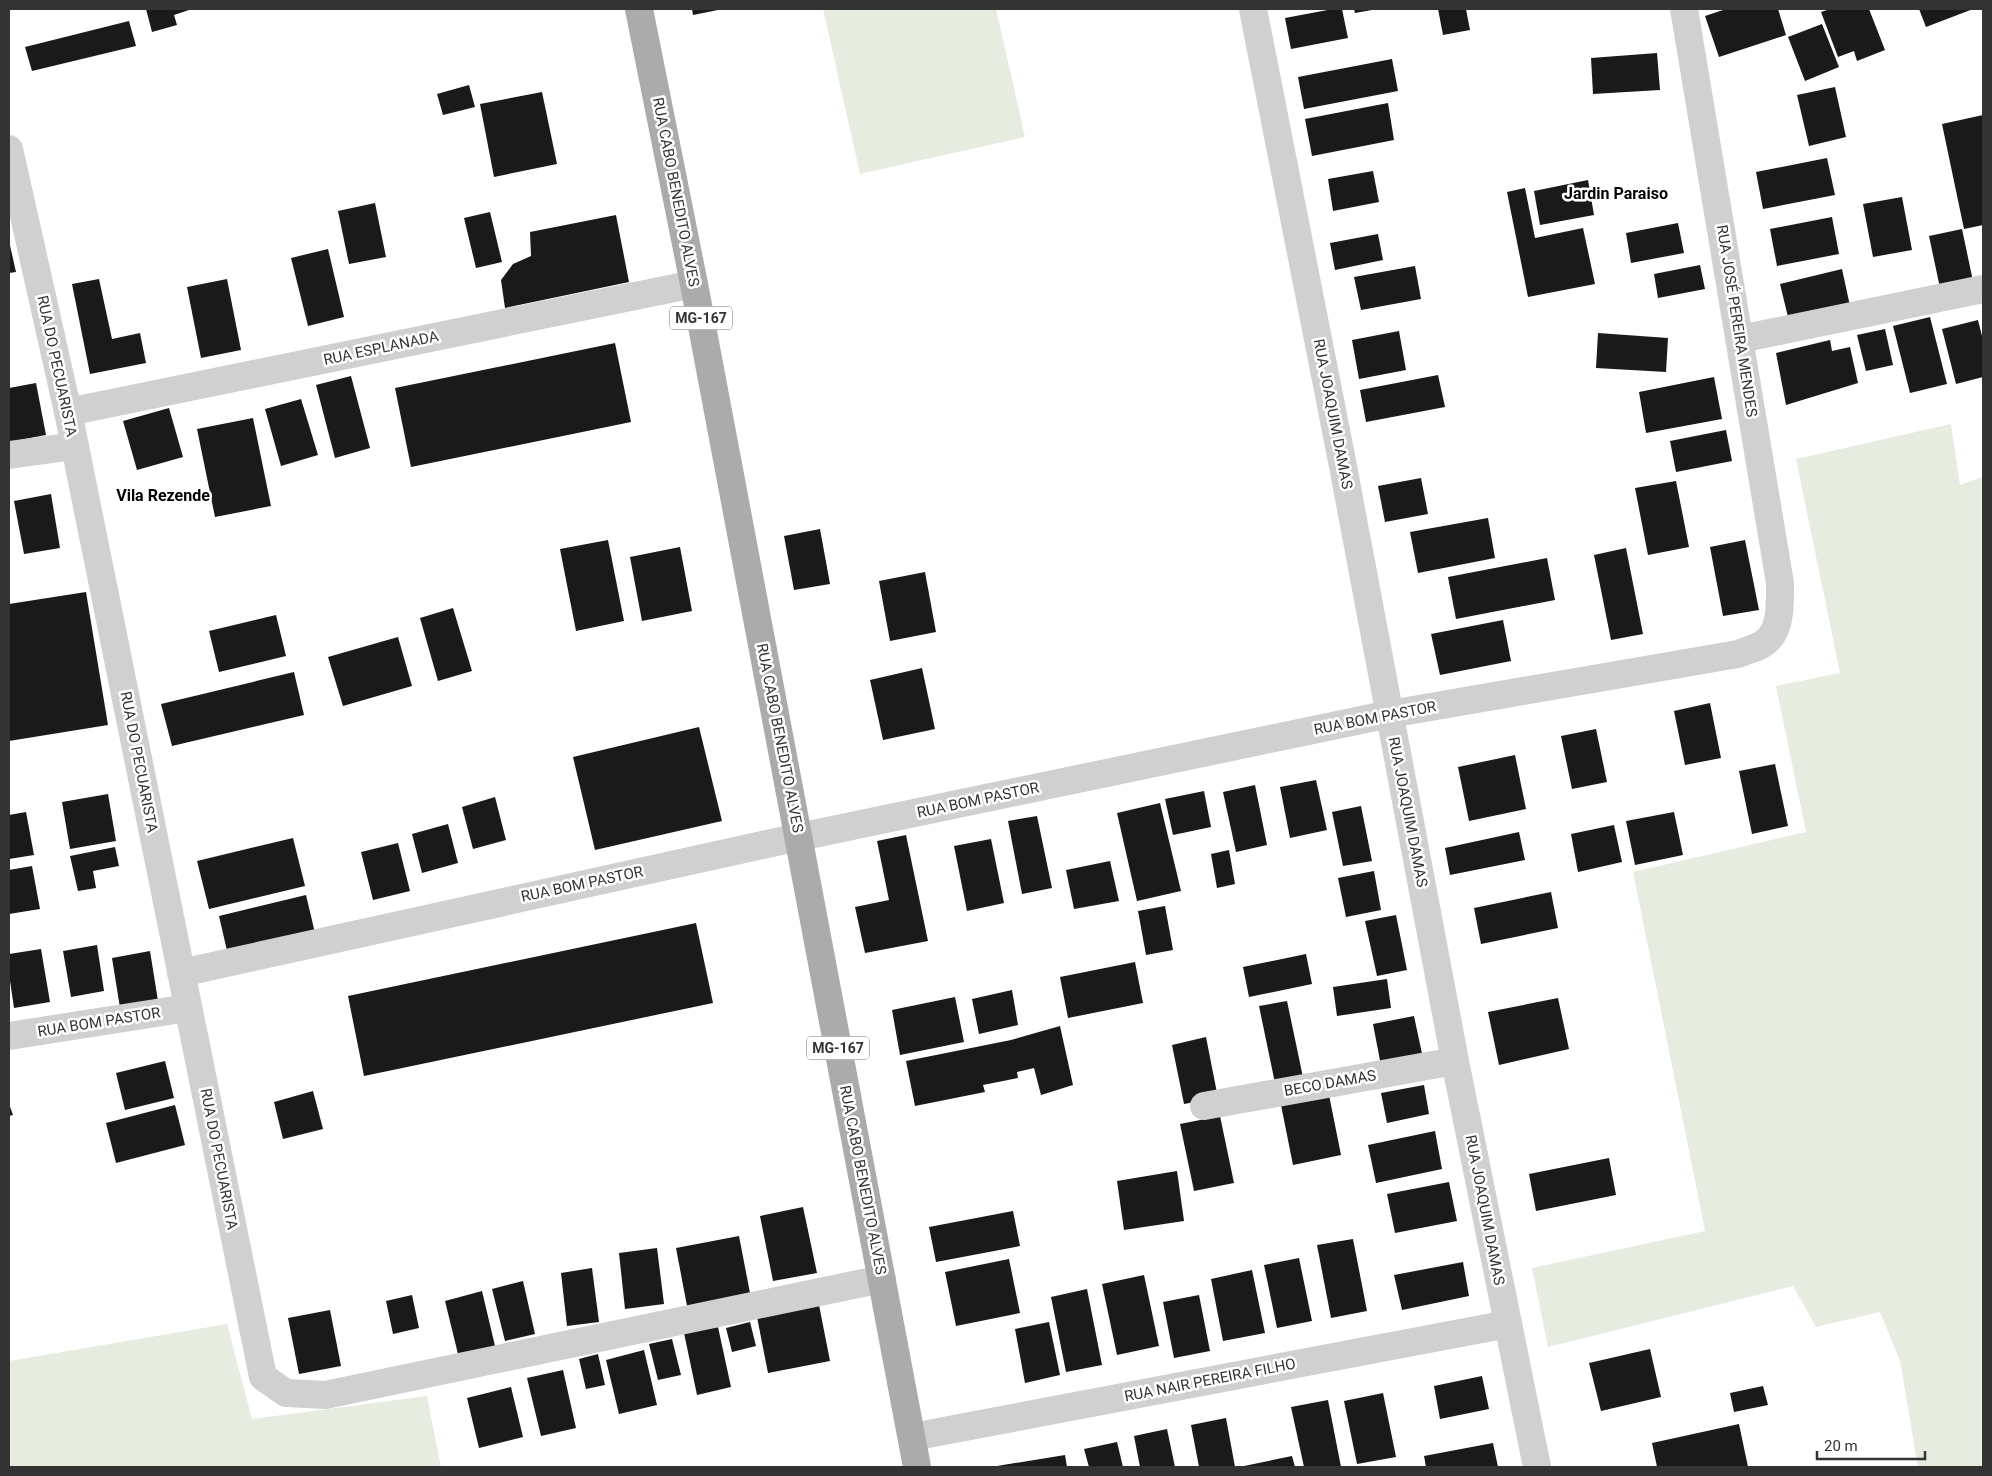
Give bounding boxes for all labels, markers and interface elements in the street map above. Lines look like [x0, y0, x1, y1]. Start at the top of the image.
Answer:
street label: RUA CABO BENEDITO ALVES [649, 96, 703, 288]
district label: Jardin Paraiso [1564, 184, 1668, 203]
street label: RUA JOSÉ PEREIRA MENDES [1713, 224, 1761, 418]
street label: RUA DO PECUARISTA [33, 294, 81, 438]
road number: MG-167 [670, 306, 732, 330]
street label: RUA ESPLANADA [322, 327, 440, 369]
street label: RUA JOAQUIM DAMAS [1310, 337, 1356, 491]
district label: Vila Rezende [116, 486, 210, 505]
street label: RUA CABO BENEDITO ALVES [753, 642, 807, 834]
street label: RUA DO PECUARISTA [116, 690, 162, 834]
street label: RUA BOM PASTOR [1312, 697, 1438, 739]
street label: RUA JOAQUIM DAMAS [1385, 735, 1431, 889]
street label: RUA BOM PASTOR [915, 778, 1041, 822]
street label: RUA BOM PASTOR [519, 862, 645, 906]
street label: RUA BOM PASTOR [36, 1003, 162, 1041]
road number: MG-167 [807, 1036, 869, 1060]
street label: BECO DAMAS [1283, 1066, 1377, 1100]
street label: RUA CABO BENEDITO ALVES [836, 1084, 890, 1276]
street label: RUA DO PECUARISTA [196, 1087, 242, 1231]
street label: RUA JOAQUIM DAMAS [1462, 1133, 1508, 1287]
street label: RUA NAIR PEREIRA FILHO [1123, 1355, 1297, 1405]
scale bar [1817, 1428, 1924, 1460]
text: 20 m [1824, 1437, 1858, 1455]

